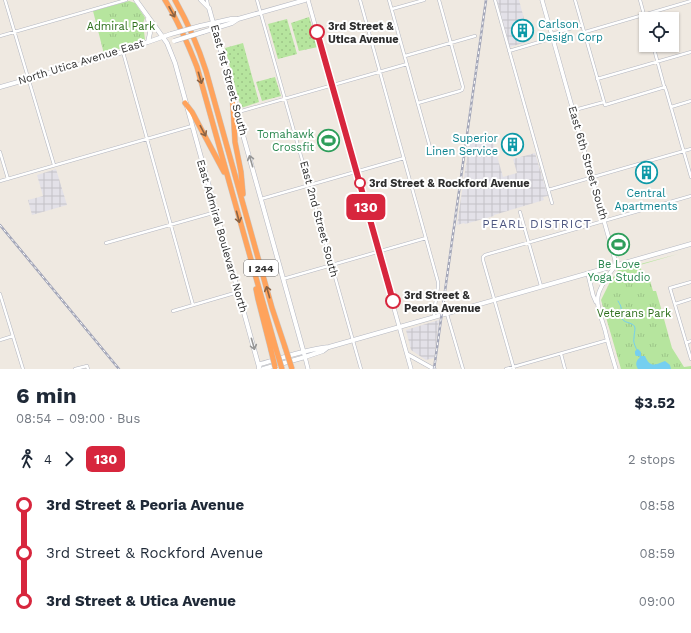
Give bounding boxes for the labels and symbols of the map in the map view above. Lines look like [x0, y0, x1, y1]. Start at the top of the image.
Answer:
one-way arrow [169, 6, 177, 18]
building icon: Carlson Design Corp [509, 17, 535, 43]
place label: Carlson Design Corp [538, 18, 603, 44]
park label: Admiral Park [87, 20, 155, 33]
place label: 3rd Street & Utica Avenue [328, 20, 399, 46]
street label: East 1st Street South [208, 23, 250, 137]
marker: 3rd Street & Utica Avenue [309, 24, 325, 40]
street label: North Utica Avenue East [16, 37, 146, 87]
one-way arrow [197, 71, 204, 84]
street label: East 6th Street South [565, 105, 611, 221]
one-way arrow [200, 125, 207, 137]
sports icon: Tomahawk Crossfit [316, 127, 342, 153]
place label: Tomahawk Crossfit [257, 128, 314, 154]
building icon: Superior Linen Service [500, 131, 526, 157]
place label: Superior Linen Service [426, 132, 499, 158]
one-way arrow [247, 155, 254, 168]
street label: East Admiral Boulevard North [194, 158, 250, 314]
street label: East 2nd Street South [297, 159, 341, 279]
building icon: Central Apartments [633, 160, 659, 186]
marker: 3rd Street & Rockford Avenue [354, 177, 366, 189]
place label: 3rd Street & Rockford Avenue [369, 177, 530, 190]
place label: Central Apartments [614, 187, 678, 213]
line badge: 130 [343, 194, 389, 220]
one-way arrow [235, 210, 243, 223]
district label: PEARL DISTRICT [482, 217, 592, 231]
sports icon: Be Love Yoga Studio [606, 231, 632, 257]
place label: Be Love Yoga Studio [588, 258, 650, 284]
road number: I 244 [244, 260, 278, 276]
one-way arrow [264, 286, 271, 299]
place label: 3rd Street & Peoria Avenue [404, 289, 481, 315]
marker: 3rd Street & Peoria Avenue [385, 293, 401, 309]
park label: Veterans Park [597, 307, 671, 320]
one-way arrow [250, 338, 257, 351]

